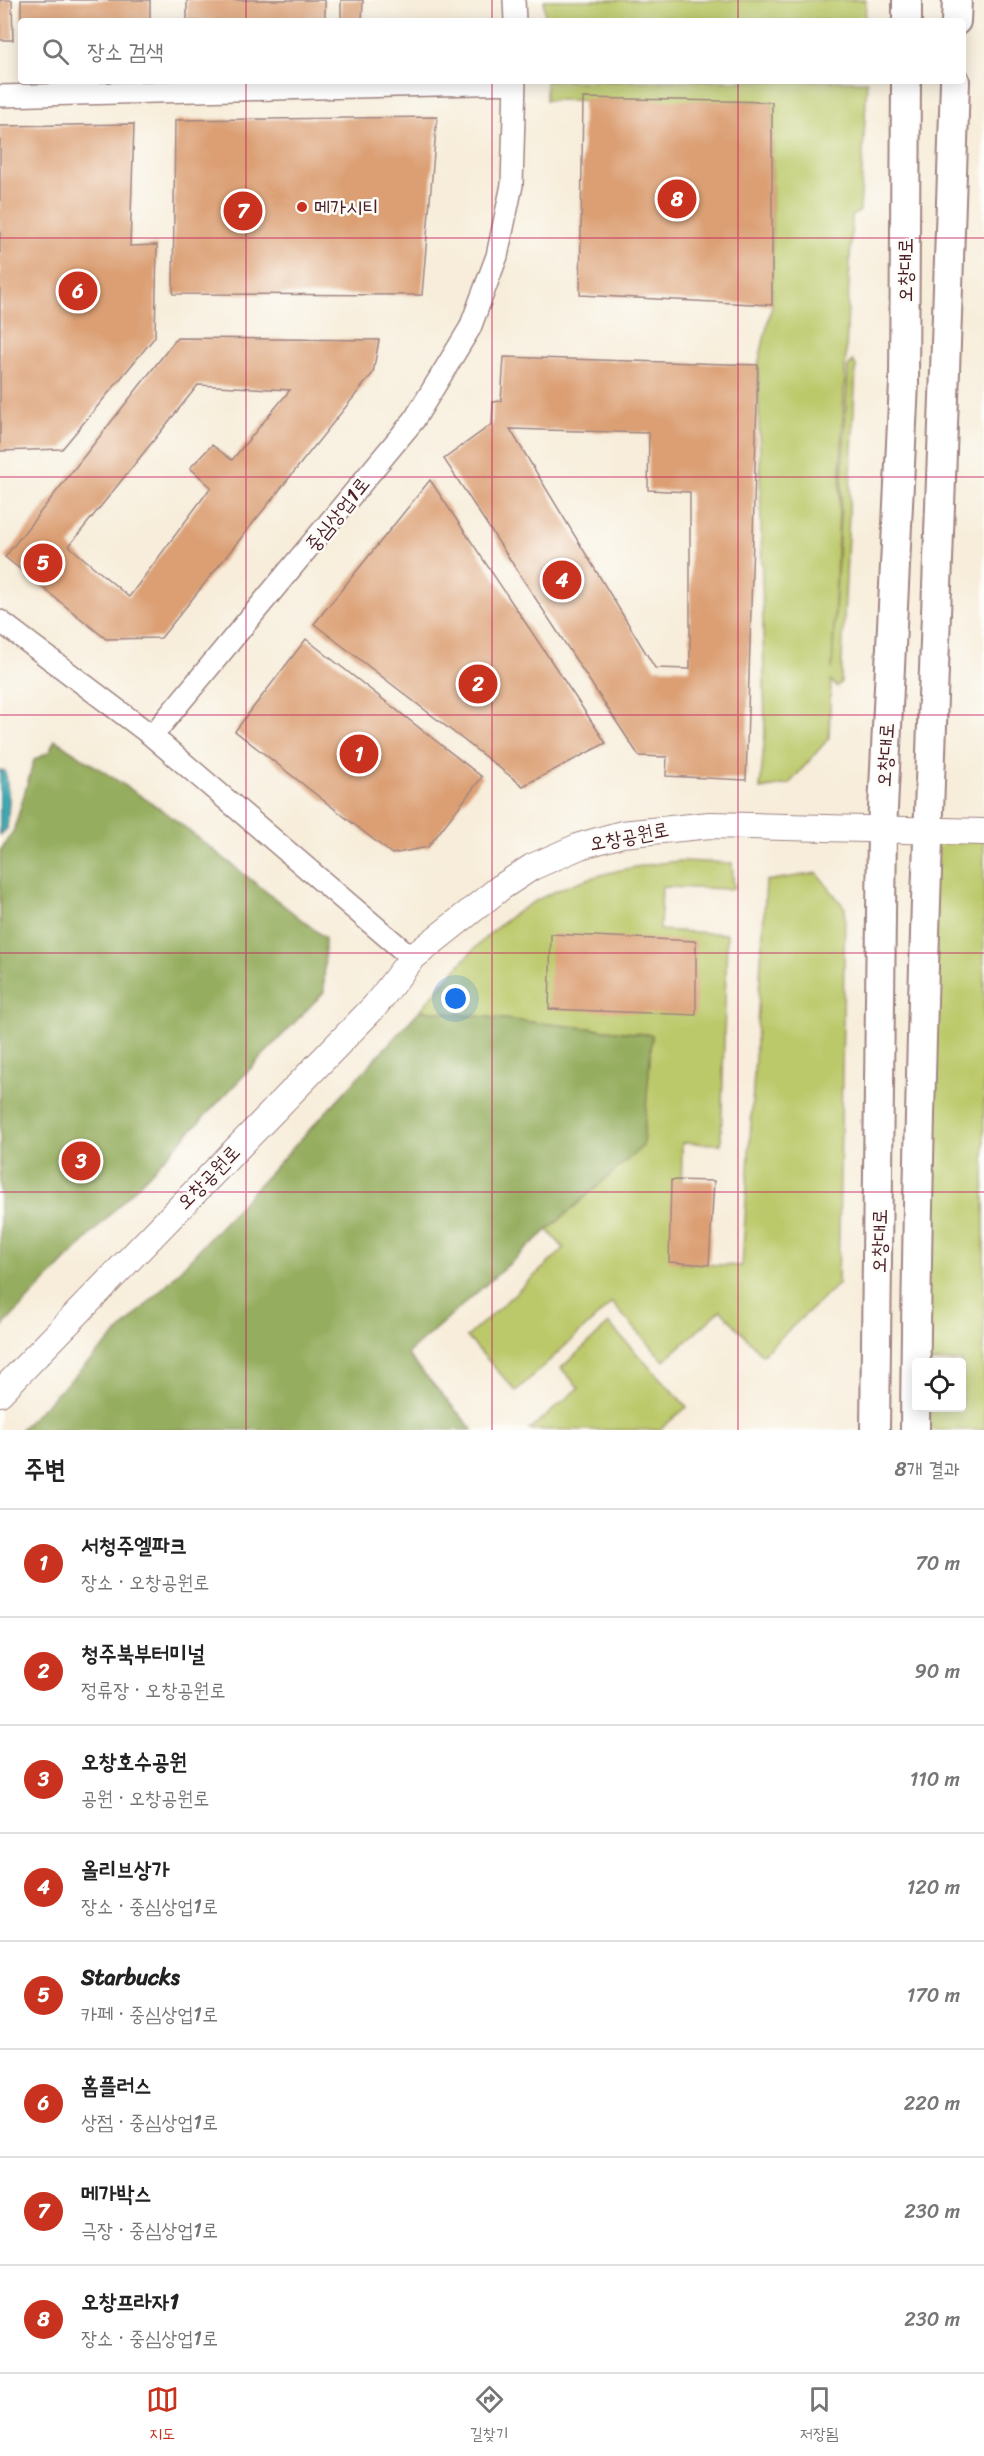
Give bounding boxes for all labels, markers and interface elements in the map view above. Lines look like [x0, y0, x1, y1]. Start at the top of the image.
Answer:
search box [18, 18, 966, 84]
text: 장소 검색 [87, 32, 164, 71]
icon: search [39, 35, 72, 68]
pin: 8 [658, 176, 696, 222]
pin: 7 [224, 188, 262, 234]
place label: 메가시티 [314, 190, 378, 225]
marker: 메가시티 [295, 200, 309, 214]
street label: 오창대로 [888, 238, 923, 302]
pin: 6 [58, 268, 98, 314]
street label: 중심상업1로 [296, 469, 379, 560]
pin: 5 [24, 540, 63, 586]
pin: 4 [542, 558, 582, 602]
pin: 2 [458, 662, 498, 706]
street label: 오창대로 [866, 722, 905, 788]
pin: 1 [340, 732, 378, 777]
street label: 오창공원로 [586, 812, 672, 861]
your location [441, 984, 470, 1013]
street label: 오창공원로 [168, 1136, 249, 1218]
pin: 3 [62, 1138, 100, 1184]
street label: 오창대로 [861, 1209, 898, 1273]
map controls [912, 1358, 966, 1412]
button: locate [912, 1358, 966, 1412]
text: 주변 [24, 1446, 66, 1492]
text: 8개 결과 [894, 1452, 960, 1487]
text: 서청주엘파크 [81, 1526, 187, 1565]
text: 1 [39, 1546, 48, 1581]
text: 70 m [915, 1546, 960, 1581]
text: 장소 · 오창공원로 [81, 1565, 209, 1600]
text: 청주북부터미널 [81, 1634, 205, 1673]
text: 2 [38, 1654, 49, 1689]
text: 90 m [915, 1654, 960, 1689]
text: 정류장 · 오창공원로 [81, 1673, 226, 1708]
text: 오창호수공원 [81, 1742, 187, 1781]
text: 3 [38, 1762, 49, 1797]
text: 110 m [910, 1762, 960, 1797]
text: 공원 · 오창공원로 [81, 1781, 209, 1816]
text: 올리브상가 [81, 1850, 170, 1889]
text: 4 [37, 1870, 50, 1905]
text: 120 m [907, 1870, 960, 1905]
text: 장소 · 중심상업1로 [81, 1889, 218, 1924]
text: Starbucks [81, 1958, 180, 1997]
text: 5 [37, 1978, 50, 2013]
text: 170 m [907, 1978, 960, 2013]
text: 카페 · 중심상업1로 [81, 1997, 218, 2032]
text: 홈플러스 [81, 2066, 152, 2105]
text: 6 [38, 2086, 49, 2121]
text: 220 m [904, 2086, 960, 2121]
text: 상점 · 중심상업1로 [81, 2105, 218, 2140]
text: 메가박스 [81, 2174, 152, 2213]
text: 7 [38, 2194, 49, 2229]
text: 230 m [904, 2194, 960, 2229]
text: 극장 · 중심상업1로 [81, 2213, 218, 2248]
text: 오창프라자1 [81, 2282, 179, 2321]
text: 8 [37, 2302, 50, 2337]
text: 230 m [904, 2302, 960, 2337]
text: 장소 · 중심상업1로 [81, 2321, 218, 2356]
tab: 지도 [146, 2383, 179, 2448]
tab: 길찾기 [470, 2383, 509, 2448]
tab: 저장됨 [800, 2383, 838, 2448]

